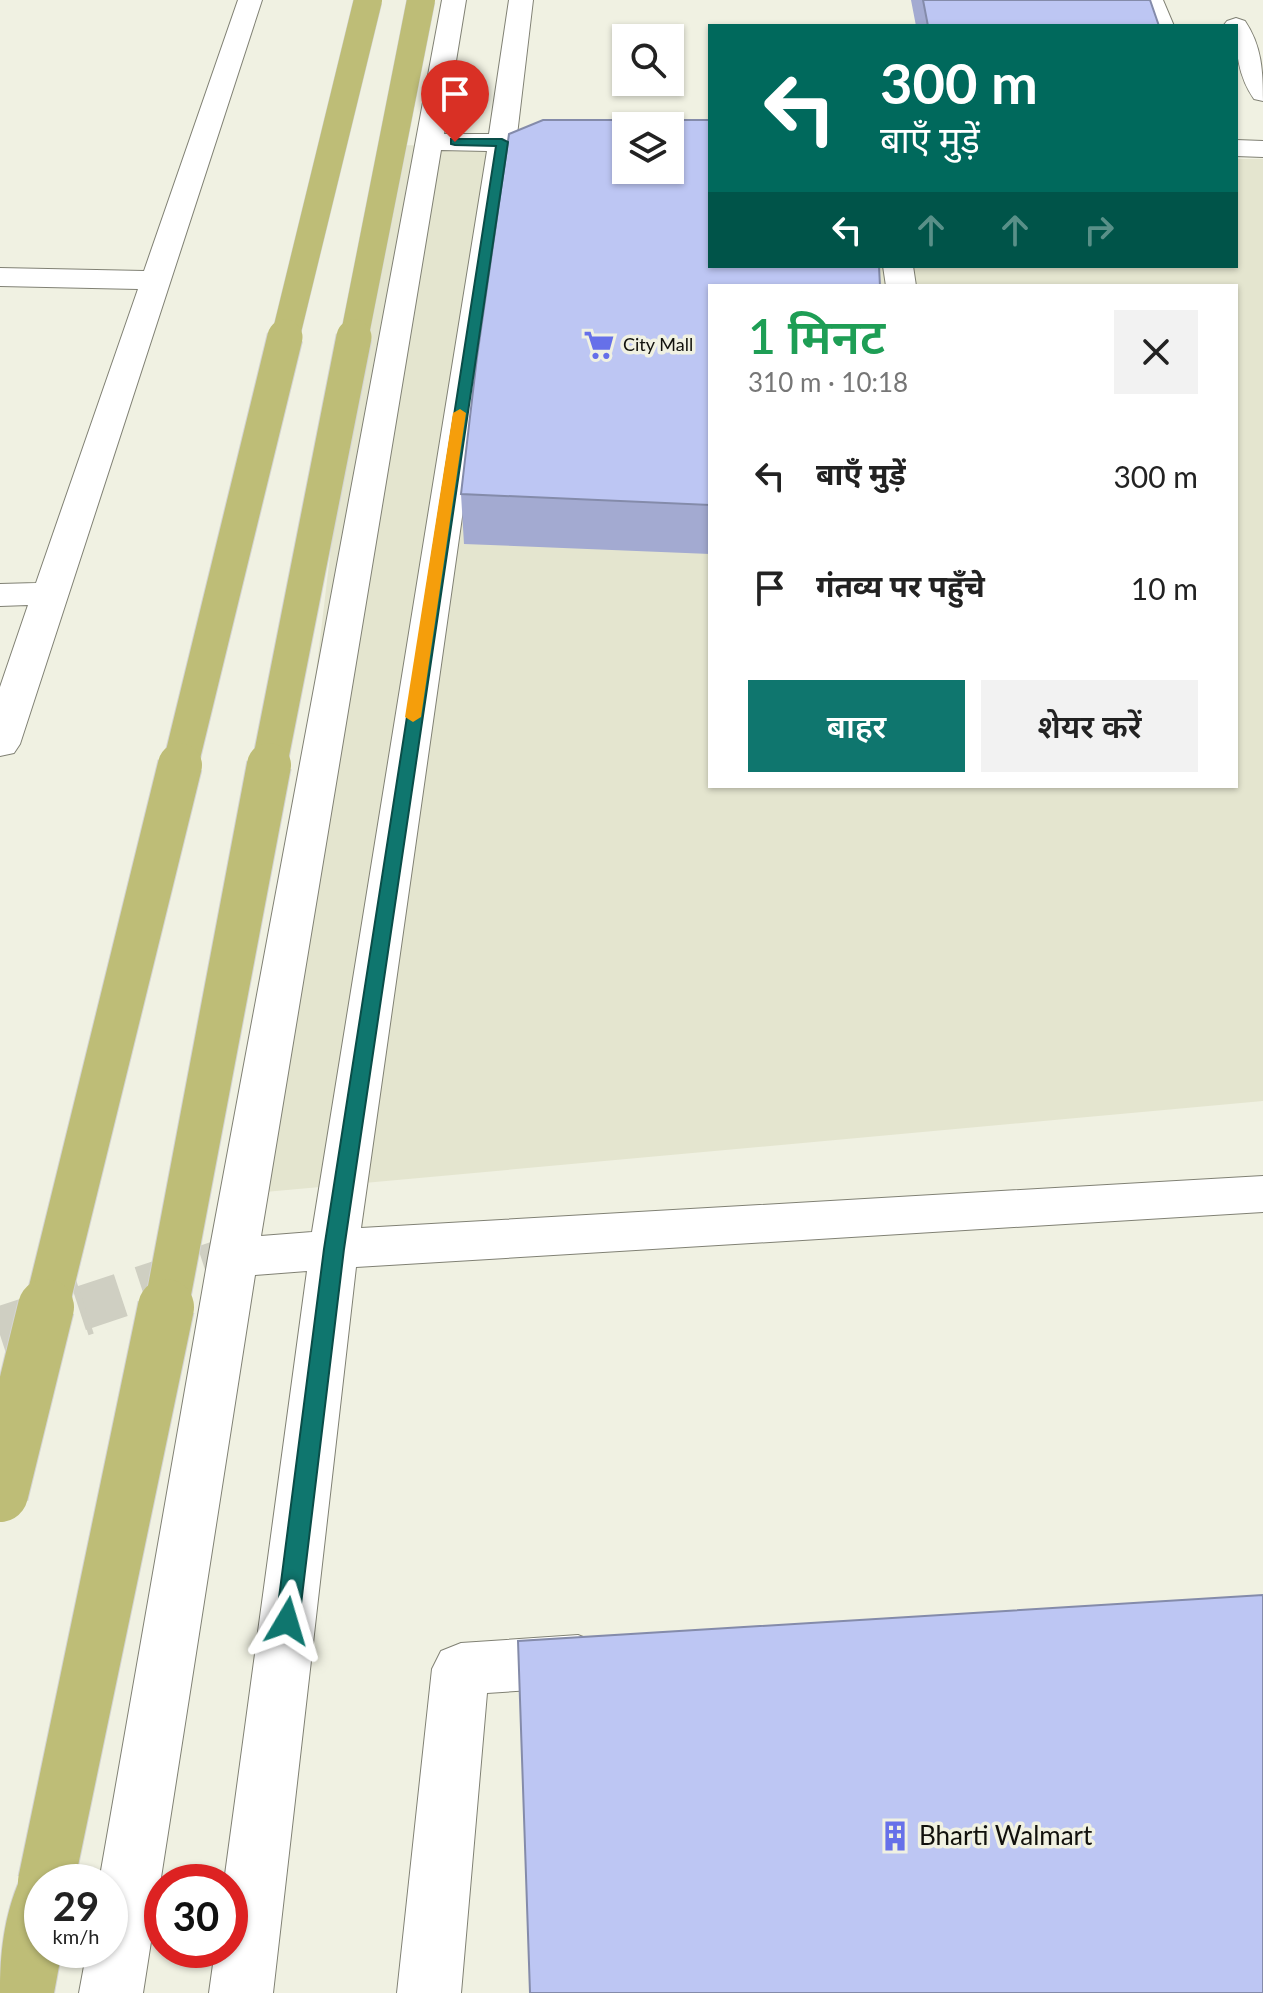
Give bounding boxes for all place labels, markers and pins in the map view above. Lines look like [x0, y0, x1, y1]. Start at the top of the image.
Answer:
pin [421, 60, 489, 142]
supermarket icon: City Mall [582, 328, 616, 362]
place label: City Mall [623, 333, 693, 355]
building icon: Bharti Walmart [878, 1819, 912, 1853]
place label: Bharti Walmart [919, 1819, 1093, 1851]

